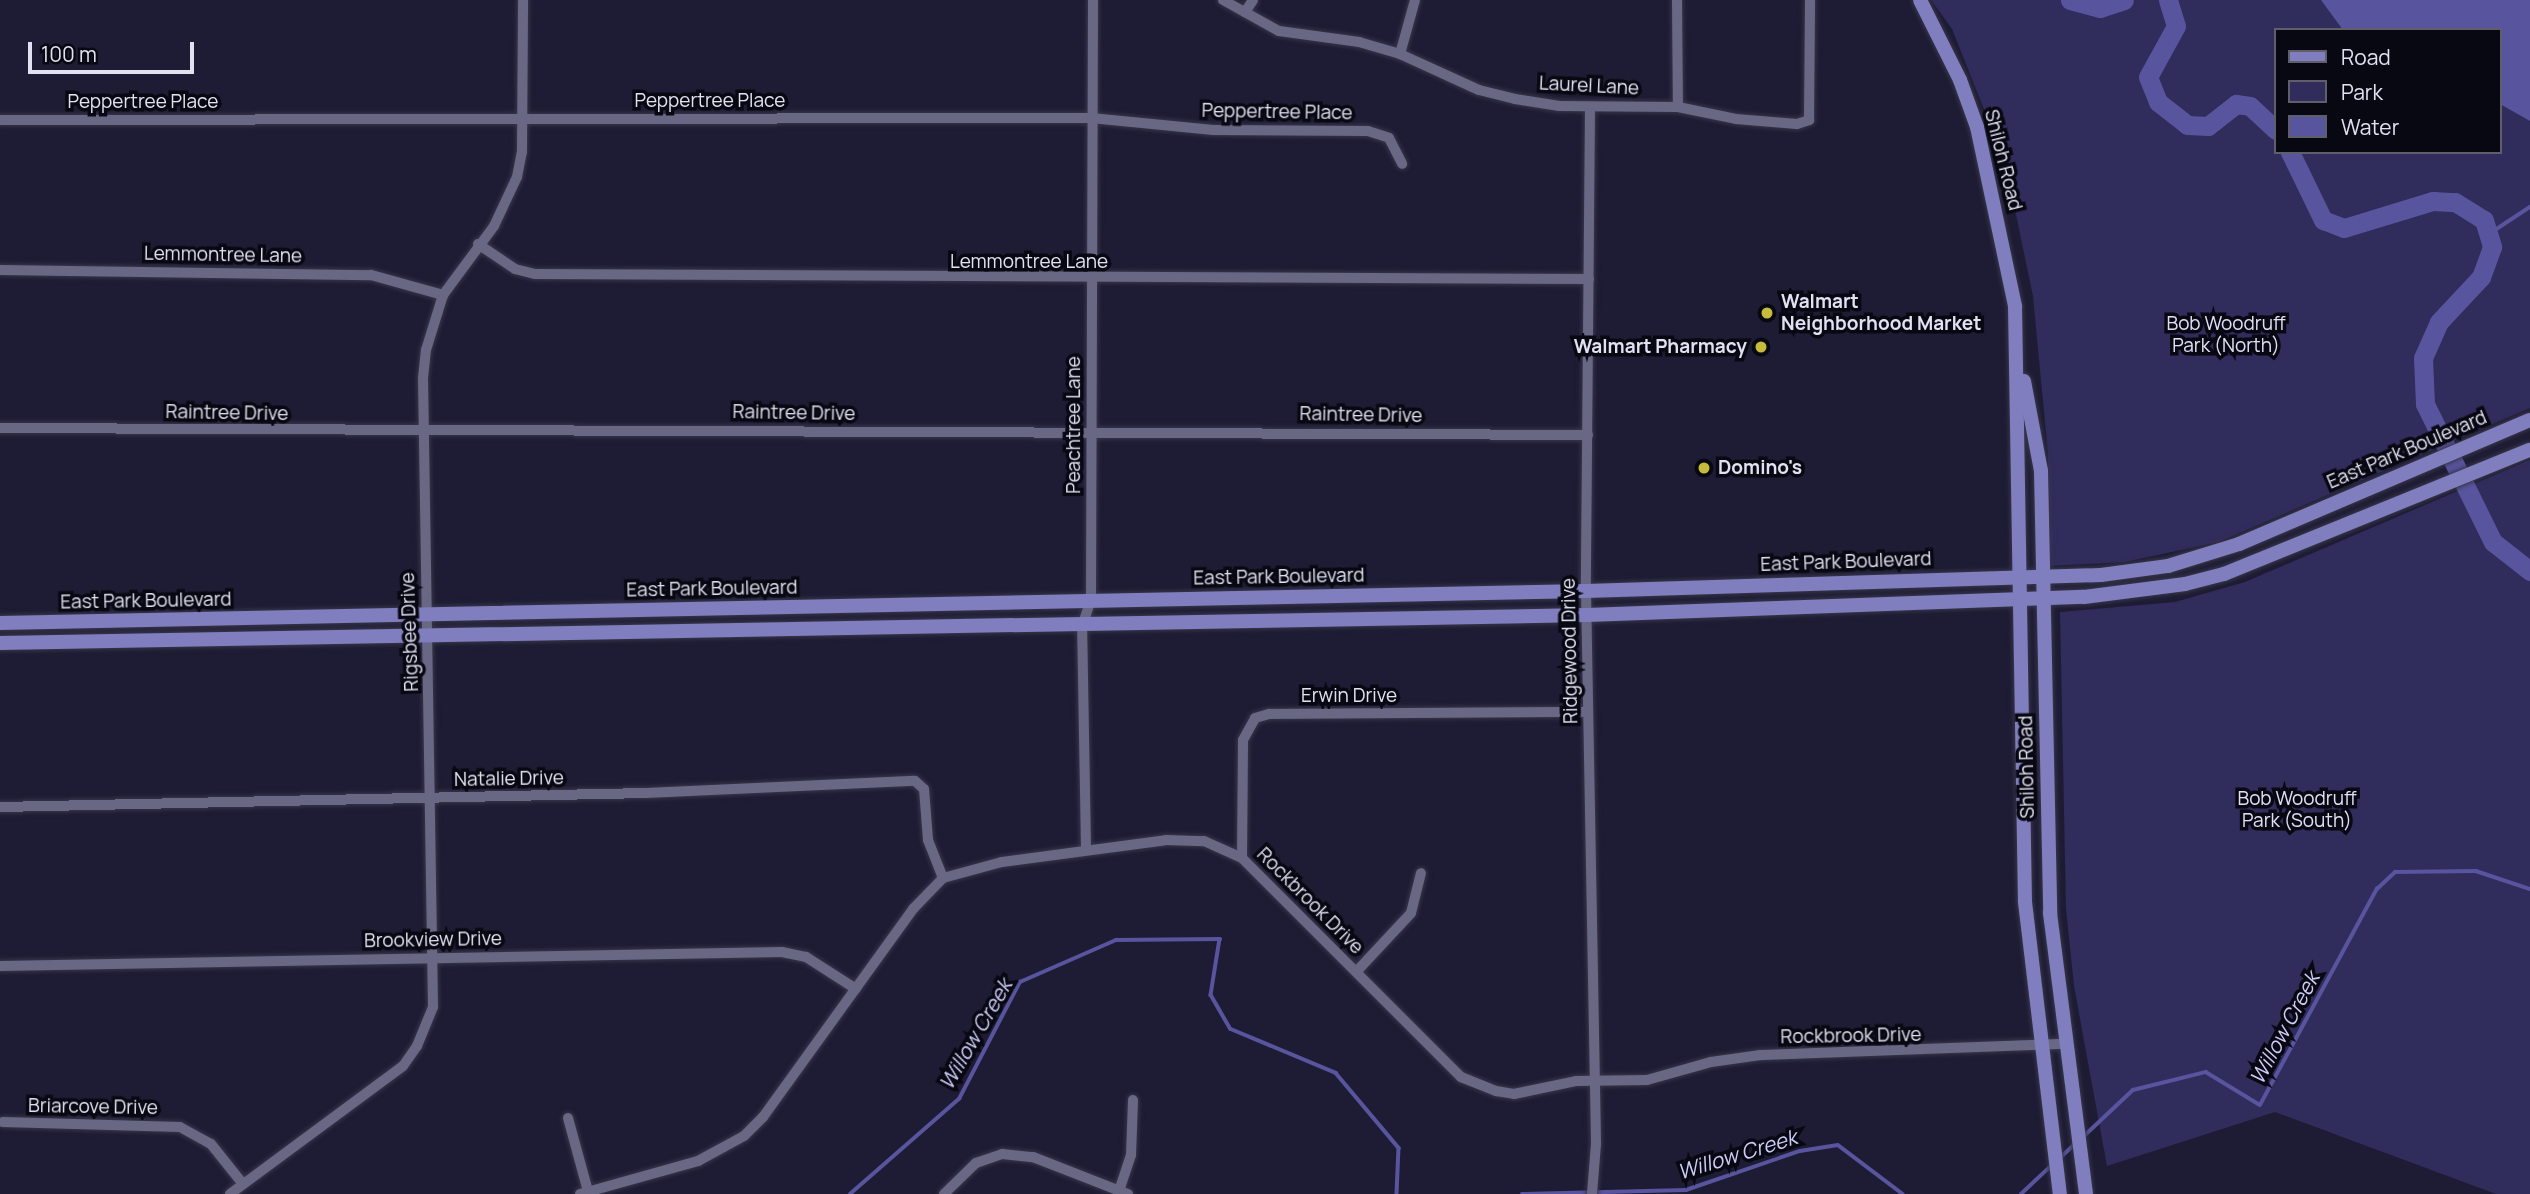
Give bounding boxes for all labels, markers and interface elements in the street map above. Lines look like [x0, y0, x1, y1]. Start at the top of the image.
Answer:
scale bar [32, 28, 198, 72]
legend [2274, 28, 2502, 154]
text: 100 m [41, 40, 97, 68]
text: Road [2341, 43, 2391, 71]
street label: Laurel Lane [1538, 72, 1640, 100]
text: Park [2341, 78, 2383, 106]
street label: Peppertree Place [635, 90, 785, 112]
street label: Peppertree Place [68, 91, 218, 113]
street label: Peppertree Place [1201, 99, 1353, 125]
street label: Shiloh Road [1979, 107, 2027, 213]
text: Water [2341, 113, 2399, 141]
street label: Lemmontree Lane [144, 242, 302, 268]
street label: Lemmontree Lane [950, 251, 1108, 273]
place label: Walmart Neighborhood Market [1781, 291, 1981, 335]
marker: Walmart Neighborhood Market [1759, 305, 1775, 321]
park label: Bob Woodruff Park (North) [2166, 313, 2286, 357]
place label: Walmart Pharmacy [1574, 336, 1747, 358]
marker: Walmart Pharmacy [1753, 339, 1769, 355]
street label: Peachtree Lane [1063, 356, 1085, 494]
street label: Raintree Drive [165, 401, 289, 425]
street label: Raintree Drive [732, 401, 856, 425]
street label: Raintree Drive [1299, 403, 1423, 427]
street label: East Park Boulevard [2324, 406, 2490, 494]
place label: Domino's [1718, 457, 1802, 479]
marker: Domino's [1696, 460, 1712, 476]
street label: East Park Boulevard [1760, 548, 1932, 576]
street label: East Park Boulevard [1193, 564, 1365, 590]
street label: Rigsbee Drive [397, 572, 423, 692]
street label: East Park Boulevard [626, 576, 798, 602]
street label: Ridgewood Drive [1557, 578, 1583, 724]
street label: East Park Boulevard [60, 588, 232, 614]
street label: Erwin Drive [1301, 685, 1397, 707]
street label: Shiloh Road [2015, 715, 2039, 819]
street label: Natalie Drive [454, 767, 564, 791]
park label: Bob Woodruff Park (South) [2237, 788, 2357, 832]
street label: Rockbrook Drive [1252, 843, 1368, 959]
street label: Brookview Drive [364, 927, 502, 953]
water label: Willow Creek [2244, 968, 2324, 1088]
water label: Willow Creek [933, 974, 1017, 1094]
street label: Rockbrook Drive [1780, 1023, 1922, 1049]
street label: Briarcove Drive [28, 1094, 158, 1120]
water label: Willow Creek [1674, 1124, 1800, 1184]

